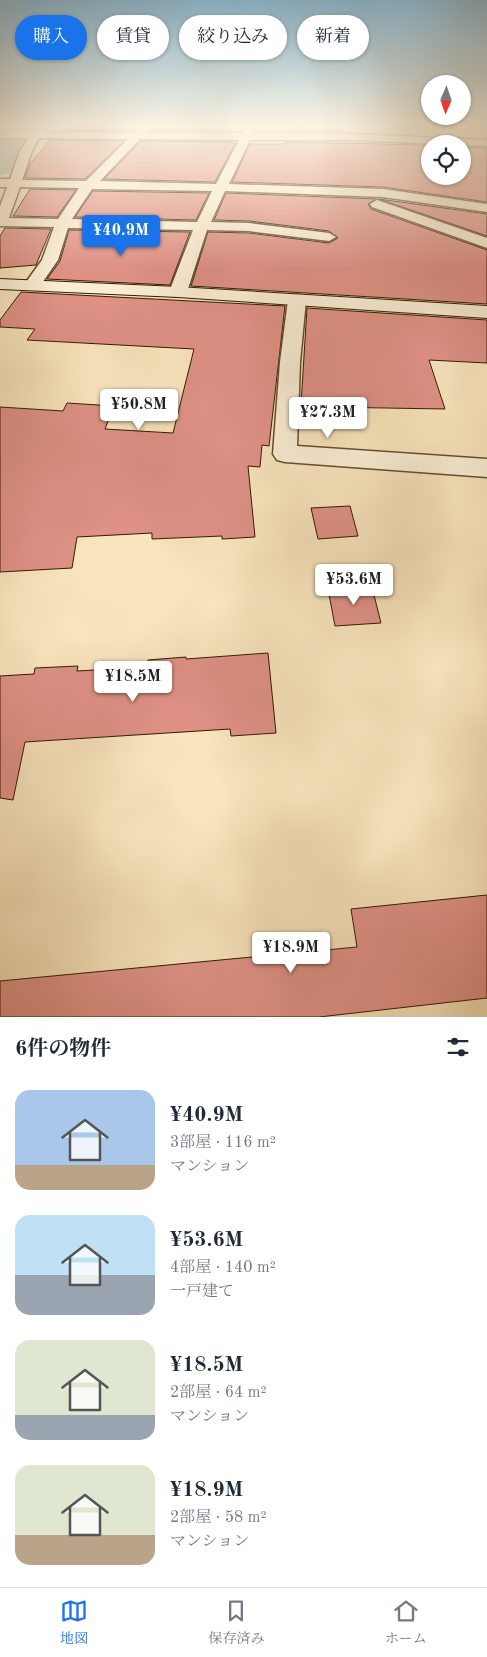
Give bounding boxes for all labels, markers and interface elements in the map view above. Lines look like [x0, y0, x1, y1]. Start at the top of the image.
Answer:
chip: 購入 [15, 15, 87, 60]
chip: 賃貸 [97, 15, 169, 60]
chip: 絞り込み [179, 15, 287, 60]
chip: 新着 [297, 15, 369, 60]
north arrow [421, 75, 471, 125]
map controls [421, 75, 471, 185]
button: locate [421, 135, 471, 185]
pin: ¥40.9M [80, 214, 162, 257]
text: ¥40.9M [93, 223, 149, 239]
pin: ¥50.8M [98, 388, 180, 431]
pin: ¥27.3M [287, 396, 369, 439]
text: ¥50.8M [111, 397, 167, 413]
text: ¥27.3M [300, 405, 356, 421]
pin: ¥53.6M [313, 564, 395, 606]
text: ¥53.6M [326, 572, 382, 588]
pin: ¥18.5M [92, 660, 174, 703]
text: ¥18.5M [105, 669, 161, 685]
pin: ¥18.9M [250, 932, 332, 974]
text: ¥18.9M [263, 940, 319, 956]
icon: filters [444, 1033, 472, 1061]
text: 6件の物件 [15, 1039, 111, 1060]
text: ¥40.9M [170, 1105, 243, 1126]
icon: home [55, 1110, 115, 1170]
text: 3部屋 · 116 m² [170, 1135, 276, 1151]
text: マンション [170, 1159, 249, 1175]
text: ¥53.6M [170, 1230, 243, 1251]
icon: home [55, 1235, 115, 1295]
text: 4部屋 · 140 m² [170, 1260, 276, 1276]
text: 一戸建て [170, 1284, 234, 1300]
text: ¥18.5M [170, 1355, 243, 1376]
icon: home [55, 1360, 115, 1420]
text: 2部屋 · 64 m² [170, 1385, 267, 1401]
text: マンション [170, 1409, 249, 1425]
text: ¥18.9M [170, 1480, 243, 1501]
icon: home [55, 1485, 115, 1545]
text: 2部屋 · 58 m² [170, 1510, 267, 1526]
text: マンション [170, 1534, 249, 1550]
tab: 地図 [60, 1597, 88, 1648]
tab: 保存済み [208, 1597, 264, 1648]
tab: ホーム [385, 1597, 427, 1648]

